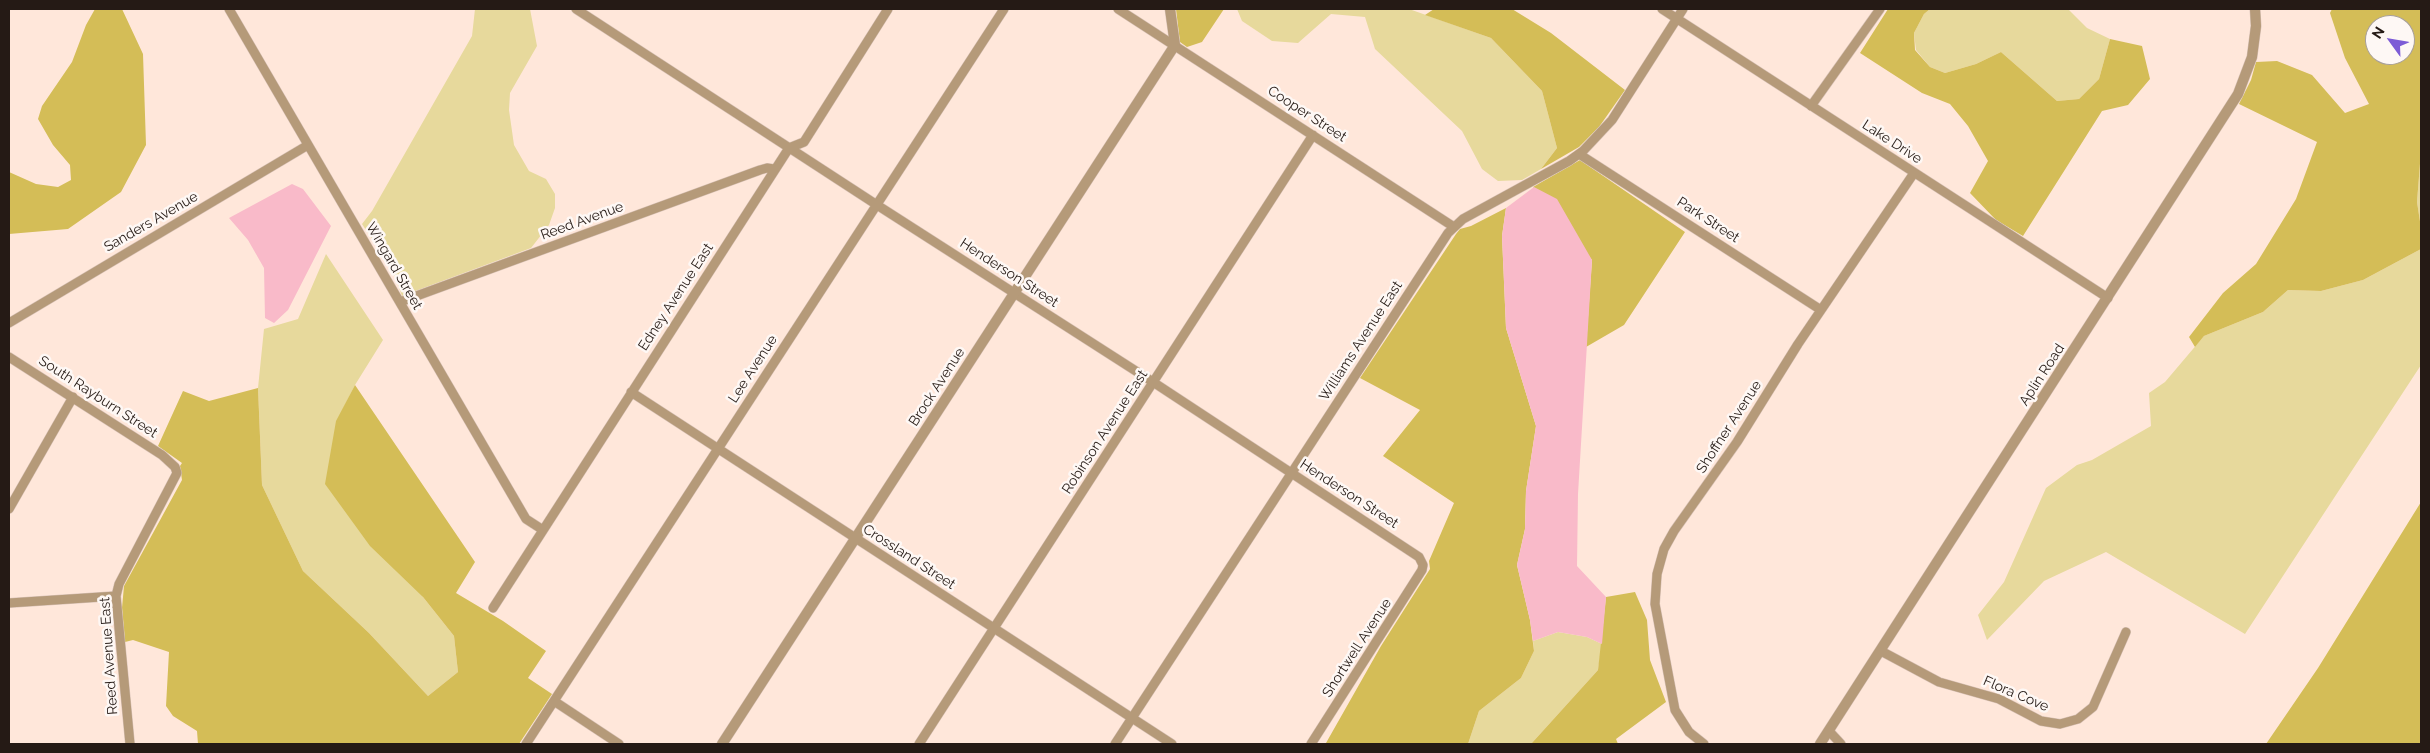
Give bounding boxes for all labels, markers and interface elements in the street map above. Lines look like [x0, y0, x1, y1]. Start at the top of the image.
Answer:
north arrow [2365, 15, 2415, 65]
text: N [2369, 24, 2388, 41]
street label: Cooper Street [1265, 82, 1349, 146]
street label: Lake Drive [1859, 116, 1925, 168]
street label: Sanders Avenue [101, 188, 201, 256]
street label: Park Street [1674, 194, 1742, 246]
street label: Reed Avenue [538, 198, 626, 244]
street label: Wingard Street [362, 219, 426, 313]
street label: Henderson Street [957, 235, 1061, 311]
street label: Edney Avenue East [635, 240, 717, 354]
street label: Williams Avenue East [1316, 278, 1406, 404]
street label: Lee Avenue [725, 332, 781, 406]
street label: Aplin Road [2016, 341, 2068, 409]
street label: Brock Avenue [905, 345, 969, 429]
street label: South Rayburn Street [36, 352, 160, 442]
street label: Robinson Avenue East [1059, 367, 1151, 497]
street label: Shoffner Avenue [1693, 378, 1765, 476]
street label: Henderson Street [1297, 456, 1401, 532]
street label: Crossland Street [860, 521, 958, 593]
street label: Shortwell Avenue [1319, 596, 1395, 700]
street label: Reed Avenue East [97, 597, 121, 715]
street label: Flora Cove [1981, 673, 2051, 715]

